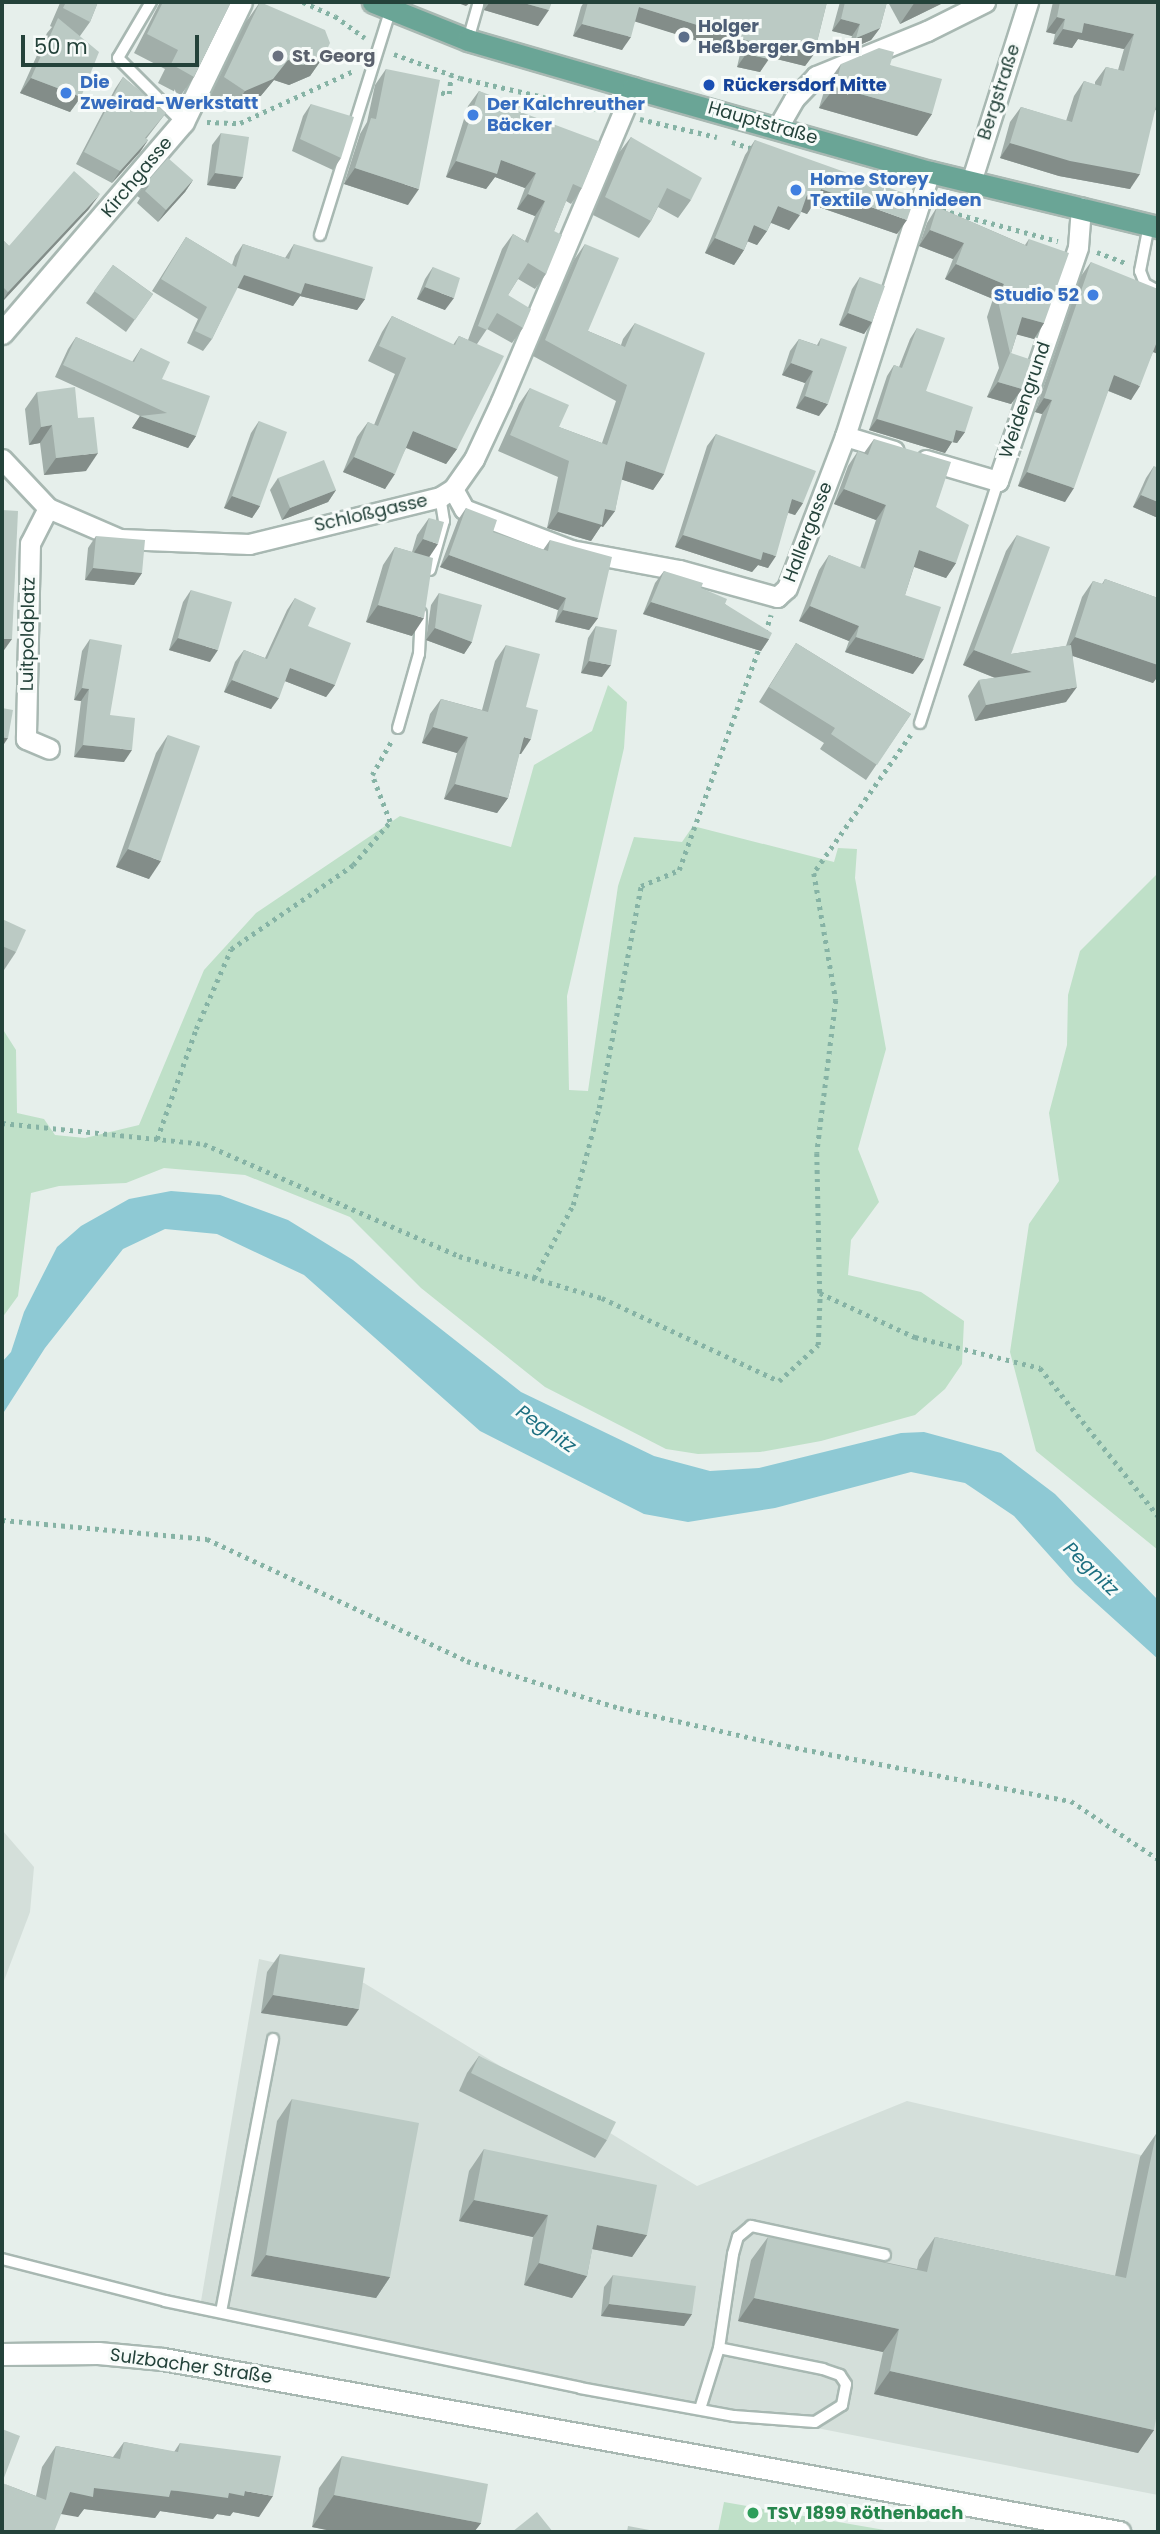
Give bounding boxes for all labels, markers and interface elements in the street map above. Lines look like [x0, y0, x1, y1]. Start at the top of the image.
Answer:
place label: Holger Heßberger GmbH [698, 16, 860, 58]
scale bar [24, 21, 203, 65]
marker: Holger Heßberger GmbH [676, 29, 692, 45]
text: 50 m [34, 32, 88, 61]
street label: Bergstraße [973, 41, 1025, 143]
place label: St. Georg [292, 45, 375, 67]
marker: St. Georg [270, 48, 286, 64]
place label: Die Zweirad-Werkstatt [80, 72, 258, 114]
place label: Rückersdorf Mitte [723, 74, 887, 96]
marker: Rückersdorf Mitte [701, 77, 717, 93]
marker: Die Zweirad-Werkstatt [58, 85, 74, 101]
place label: Der Kalchreuther Bäcker [487, 94, 645, 136]
street label: Hauptstraße [706, 97, 820, 149]
marker: Der Kalchreuther Bäcker [465, 107, 481, 123]
street label: Kirchgasse [97, 132, 177, 222]
place label: Home Storey Textile Wohnideen [810, 169, 982, 212]
marker: Home Storey Textile Wohnideen [788, 182, 804, 198]
place label: Studio 52 [994, 284, 1079, 306]
marker: Studio 52 [1085, 287, 1101, 303]
street label: Weidengrund [995, 339, 1055, 461]
street label: Hallergasse [779, 479, 837, 585]
street label: Schloßgasse [312, 489, 430, 537]
street label: Luitpoldplatz [16, 577, 40, 691]
water label: Pegnitz [512, 1400, 580, 1458]
water label: Pegnitz [1059, 1537, 1123, 1601]
street label: Sulzbacher Straße [109, 2344, 273, 2388]
place label: TSV 1899 Röthenbach [767, 2502, 963, 2524]
marker: TSV 1899 Röthenbach [745, 2505, 761, 2521]

